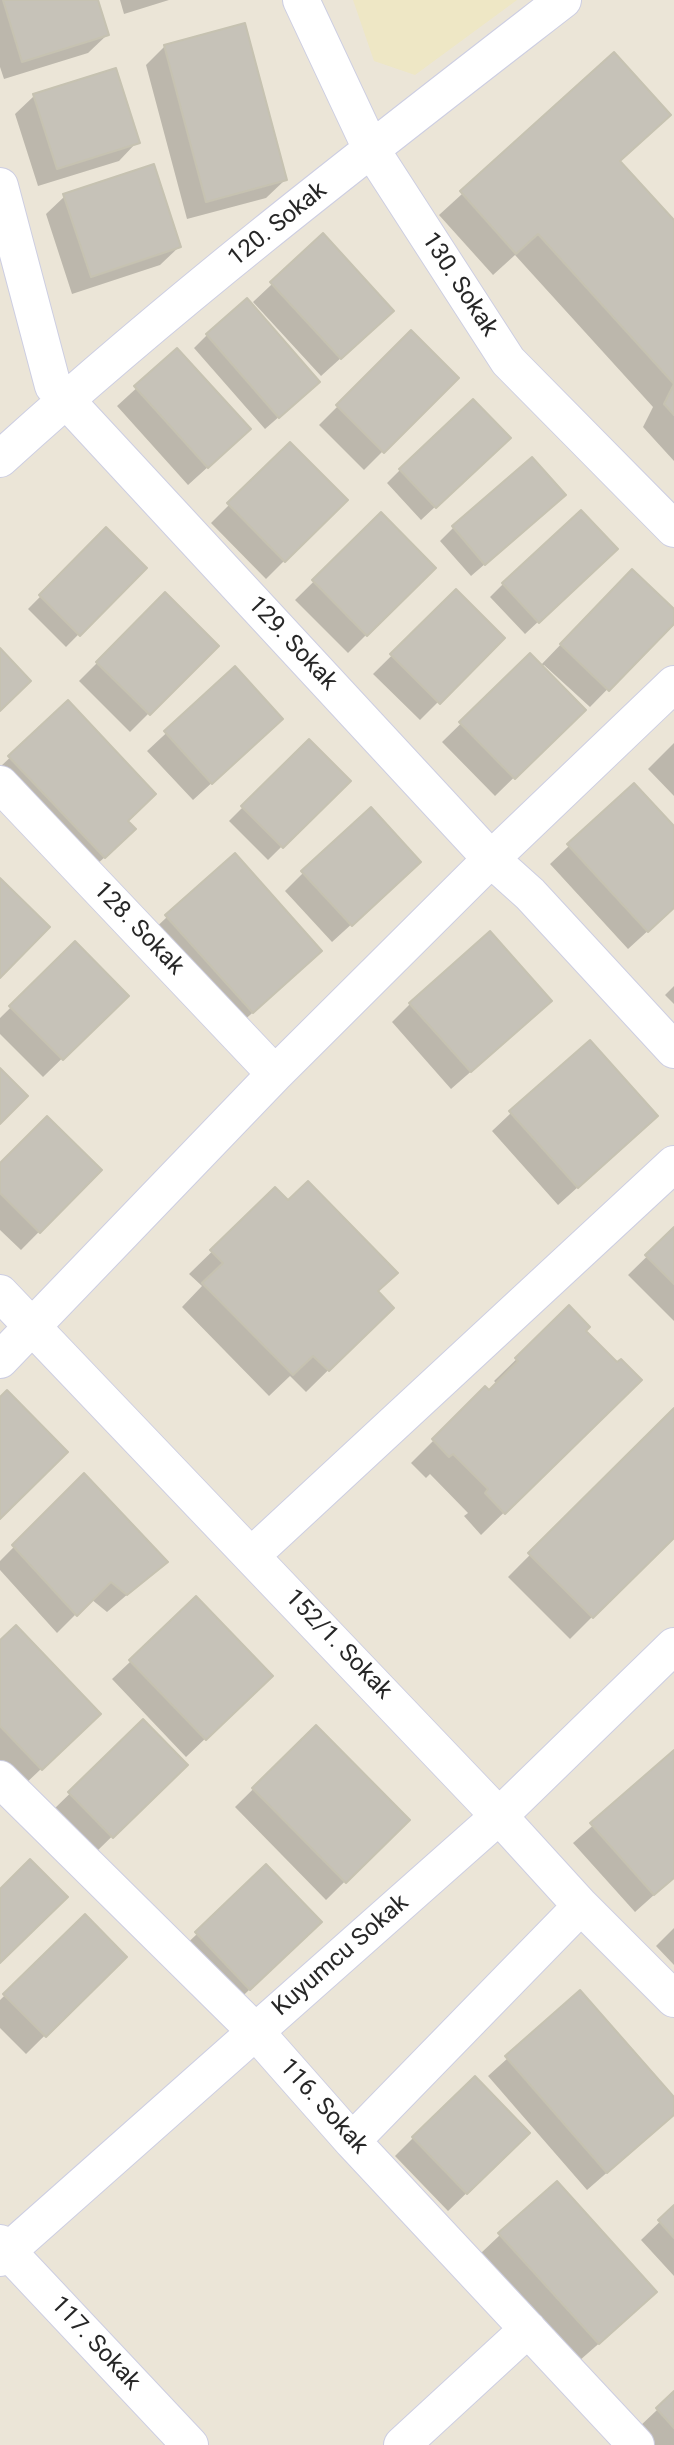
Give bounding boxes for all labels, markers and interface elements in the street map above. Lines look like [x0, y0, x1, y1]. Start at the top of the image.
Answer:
street label: 120. Sokak [223, 177, 333, 273]
street label: 130. Sokak [415, 228, 503, 342]
street label: 129. Sokak [241, 591, 343, 697]
street label: 128. Sokak [87, 877, 189, 981]
street label: 152/1. Sokak [279, 1584, 397, 1706]
street label: Kuyumcu Sokak [267, 1889, 415, 2023]
street label: 116. Sokak [273, 2053, 373, 2161]
street label: 117. Sokak [44, 2291, 146, 2397]

